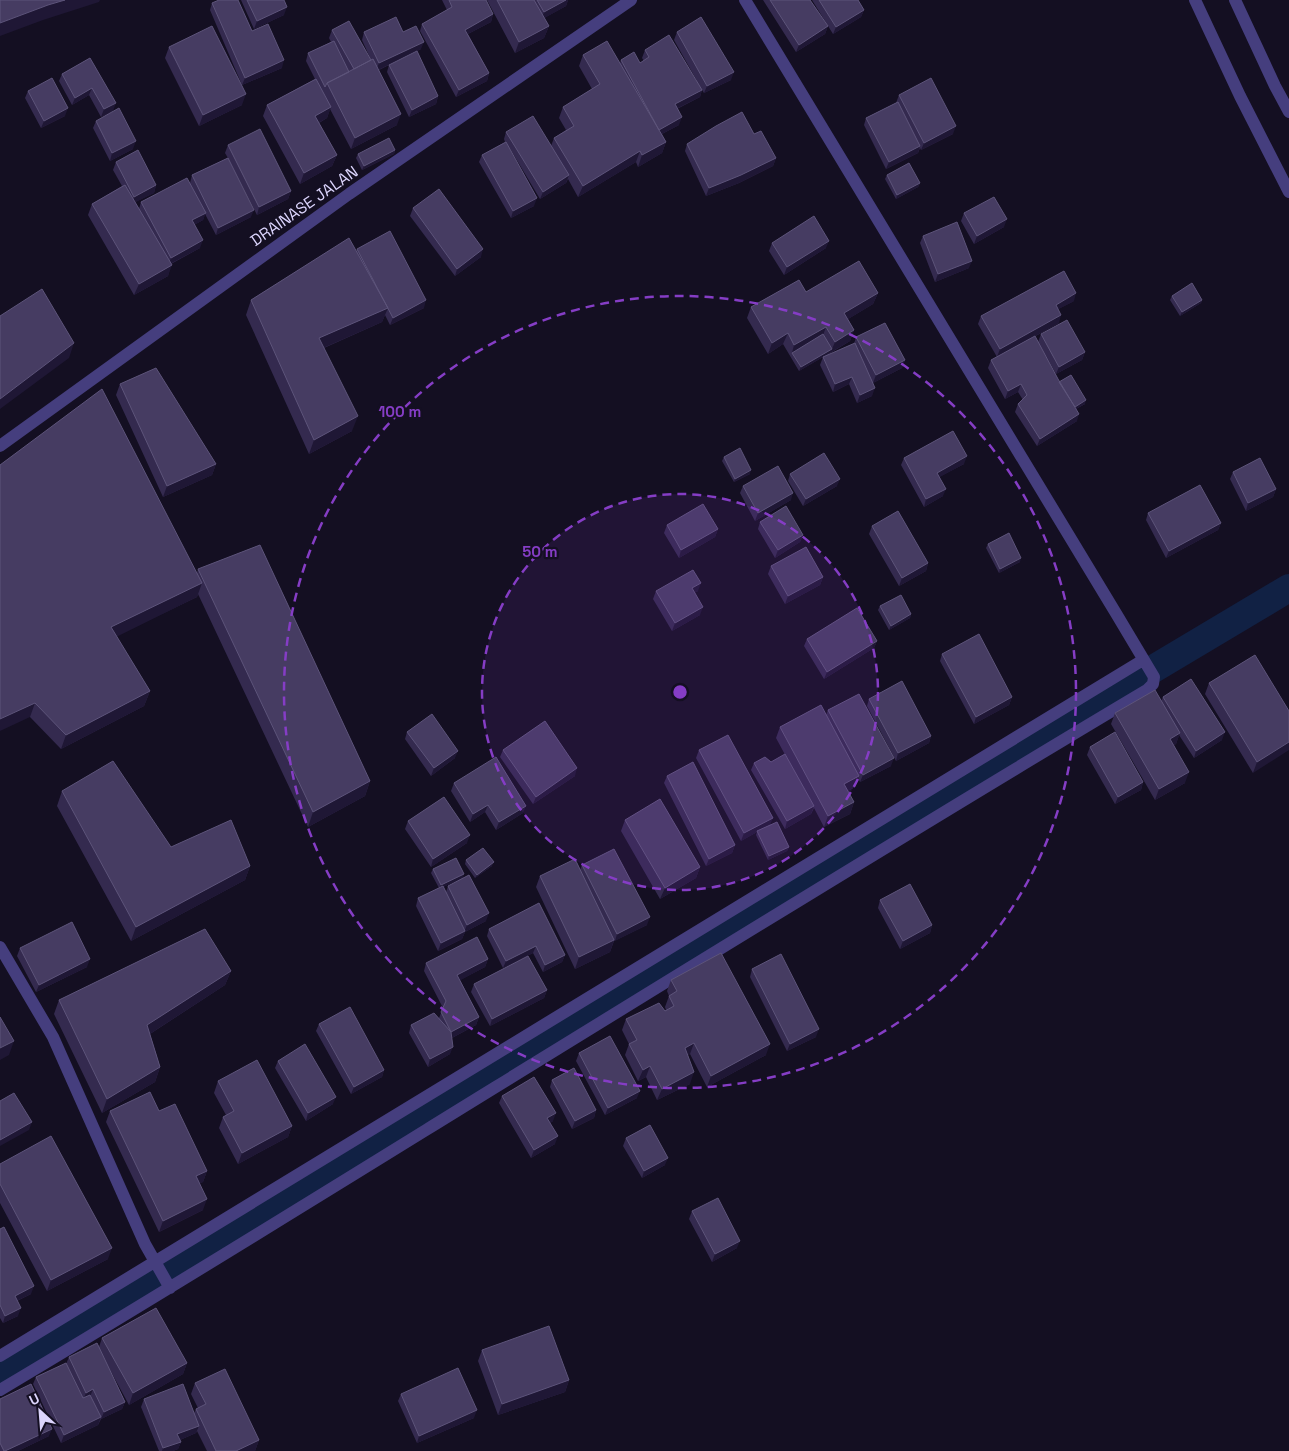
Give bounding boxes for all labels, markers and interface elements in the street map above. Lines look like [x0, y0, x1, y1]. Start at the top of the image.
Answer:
street label: DRAINASE JALAN [246, 161, 362, 251]
text: 100 m [379, 402, 421, 421]
text: 50 m [522, 542, 558, 561]
centre of rings [671, 683, 689, 701]
north arrow [15, 1386, 65, 1436]
text: U [26, 1389, 42, 1409]

